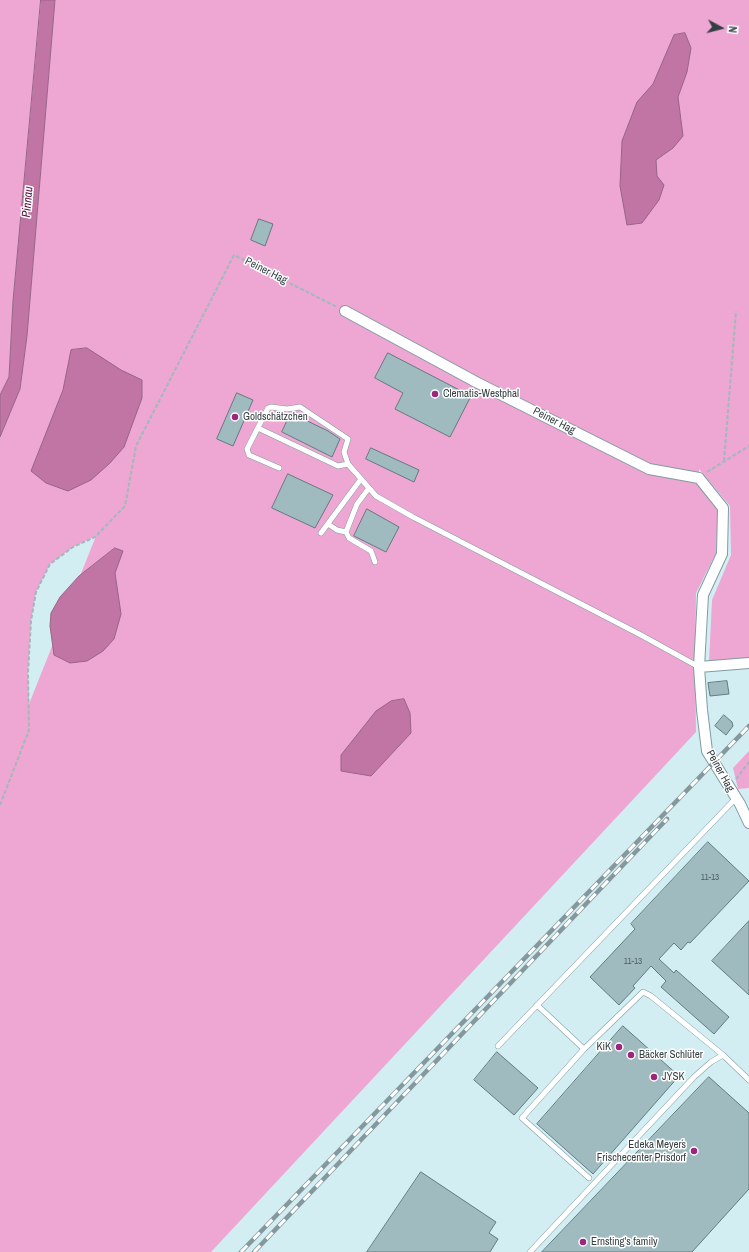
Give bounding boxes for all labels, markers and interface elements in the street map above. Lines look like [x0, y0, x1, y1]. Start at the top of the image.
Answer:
north arrow [701, 8, 741, 48]
text: N [726, 25, 740, 34]
water label: Pinnau [19, 186, 37, 218]
street label: Peiner Hag [243, 255, 289, 287]
place label: Clematis-Westphal [443, 387, 519, 401]
marker: Clematis-Westphal [430, 389, 440, 399]
street label: Peiner Hag [531, 405, 577, 437]
place label: Goldschätzchen [243, 410, 308, 424]
marker: Goldschätzchen [230, 412, 240, 422]
street label: Peiner Hag [703, 748, 737, 794]
house number: 11-13 [701, 873, 719, 883]
house number: 11-13 [624, 957, 642, 967]
place label: KiK [596, 1040, 611, 1054]
marker: KiK [614, 1042, 624, 1052]
place label: Bäcker Schlüter [639, 1048, 703, 1062]
marker: Bäcker Schlüter [626, 1050, 636, 1060]
place label: JYSK [662, 1070, 685, 1084]
marker: JYSK [649, 1072, 659, 1082]
place label: Edeka Meyer´s Frischecenter Prisdorf [597, 1138, 686, 1164]
marker: Edeka Meyer´s Frischecenter Prisdorf [689, 1146, 699, 1156]
place label: Ernsting's family [591, 1235, 657, 1249]
marker: Ernsting's family [578, 1237, 588, 1247]

